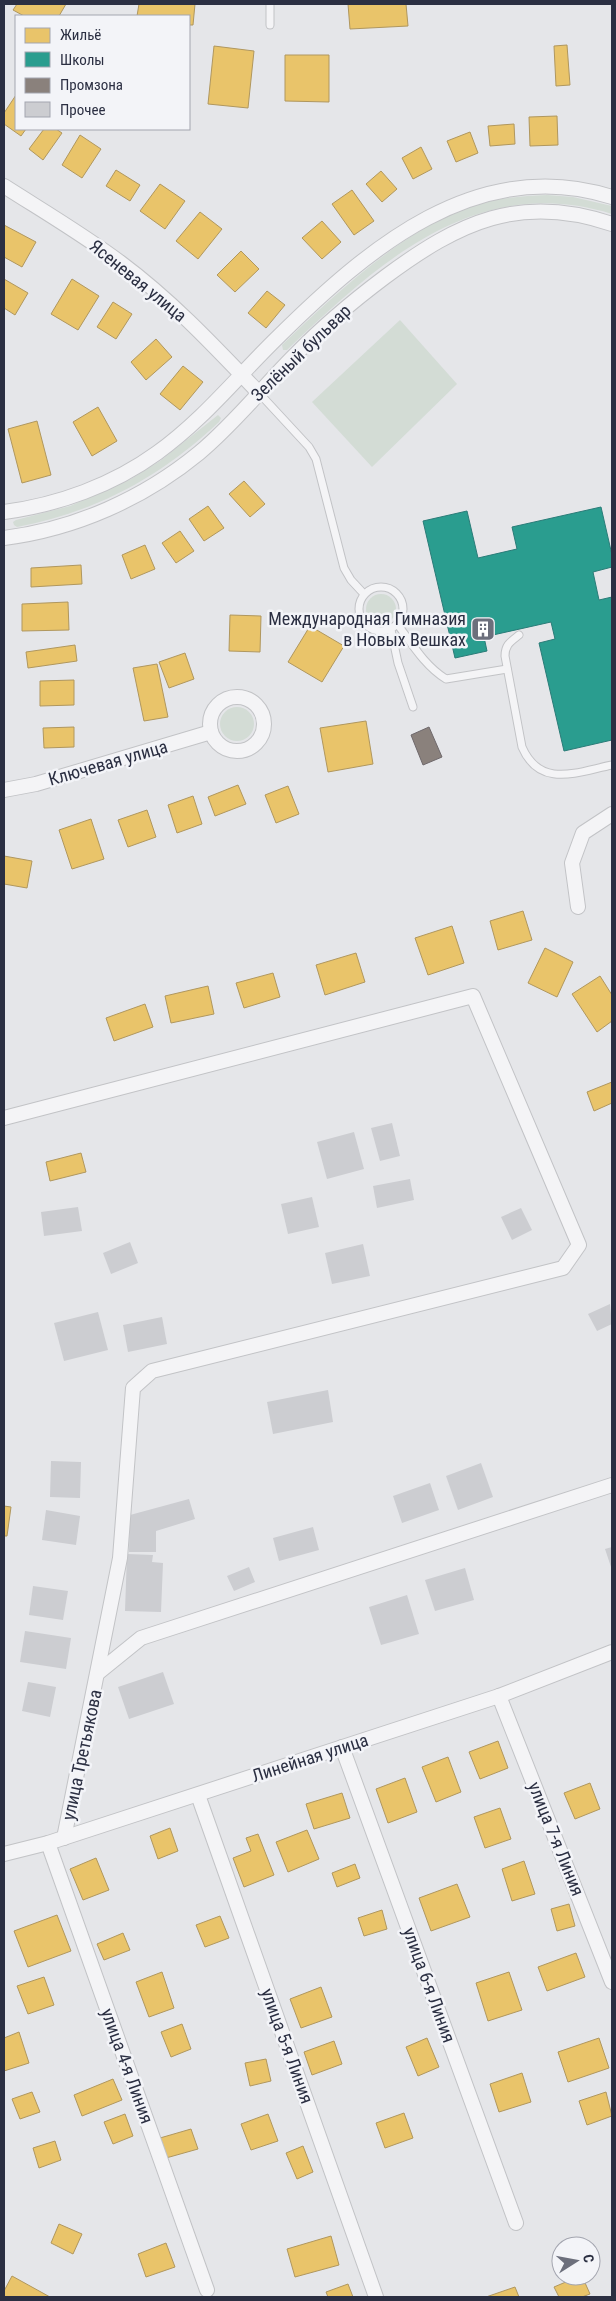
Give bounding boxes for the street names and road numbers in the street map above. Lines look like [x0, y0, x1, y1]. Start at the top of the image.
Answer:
street label: Ясеневая улица [86, 235, 191, 326]
street label: Зелёный бульвар [246, 300, 355, 405]
street label: Ключевая улица [46, 735, 170, 790]
street label: улица Третьякова [57, 1688, 106, 1822]
street label: Линейная улица [249, 1729, 371, 1786]
street label: улица 7-я Линия [524, 1779, 589, 1899]
street label: улица 6-я Линия [399, 1924, 460, 2045]
street label: улица 5-я Линия [257, 1985, 318, 2106]
street label: улица 4-я Линия [97, 2005, 158, 2126]

